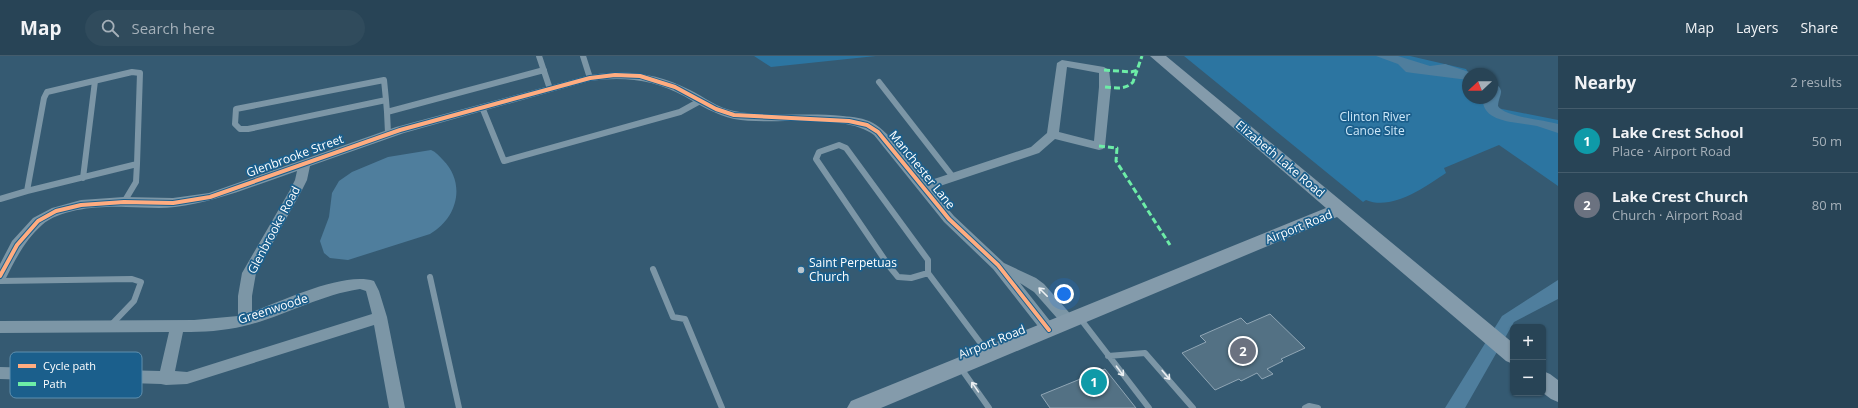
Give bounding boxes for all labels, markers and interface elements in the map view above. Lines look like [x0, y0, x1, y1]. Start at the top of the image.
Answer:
search box [85, 10, 365, 46]
text: Map [20, 15, 61, 41]
icon: search [99, 17, 121, 39]
text: Search here [131, 18, 215, 38]
text: Map [1685, 18, 1714, 37]
text: Layers [1736, 18, 1778, 37]
text: Share [1800, 18, 1838, 37]
north arrow [1462, 68, 1498, 104]
text: Nearby [1574, 71, 1636, 94]
text: 2 results [1790, 73, 1842, 91]
park label: Clinton River Canoe Site [1339, 108, 1411, 139]
street label: Elizabeth Lake Road [1232, 116, 1329, 201]
text: Lake Crest School [1612, 122, 1744, 142]
street label: Manchester Lane [885, 127, 960, 213]
street label: Glenbrooke Street [244, 130, 346, 181]
text: 1 [1583, 132, 1591, 150]
text: 50 m [1812, 132, 1842, 150]
text: Place · Airport Road [1612, 142, 1731, 160]
street label: Glenbrooke Road [243, 183, 304, 277]
text: Lake Crest Church [1612, 186, 1748, 206]
text: 2 [1583, 196, 1591, 214]
text: 80 m [1812, 196, 1842, 214]
street label: Airport Road [1263, 205, 1335, 248]
text: Church · Airport Road [1612, 206, 1743, 224]
place label: Saint Perpetuas Church [809, 254, 897, 285]
marker: Saint Perpetuas Church [796, 265, 806, 275]
your location [1054, 284, 1074, 304]
one-way arrow [1038, 287, 1048, 297]
street label: Greenwoode [236, 289, 310, 328]
street label: Airport Road [956, 320, 1028, 363]
map controls [1510, 324, 1546, 396]
button: + [1510, 324, 1546, 360]
pin: 2 [1230, 336, 1256, 366]
legend [10, 352, 142, 398]
text: Cycle path [43, 358, 96, 373]
button: − [1510, 360, 1546, 396]
one-way arrow [1115, 365, 1124, 376]
pin: 1 [1081, 367, 1107, 397]
one-way arrow [1161, 369, 1170, 380]
text: Path [43, 376, 66, 391]
one-way arrow [971, 382, 979, 393]

